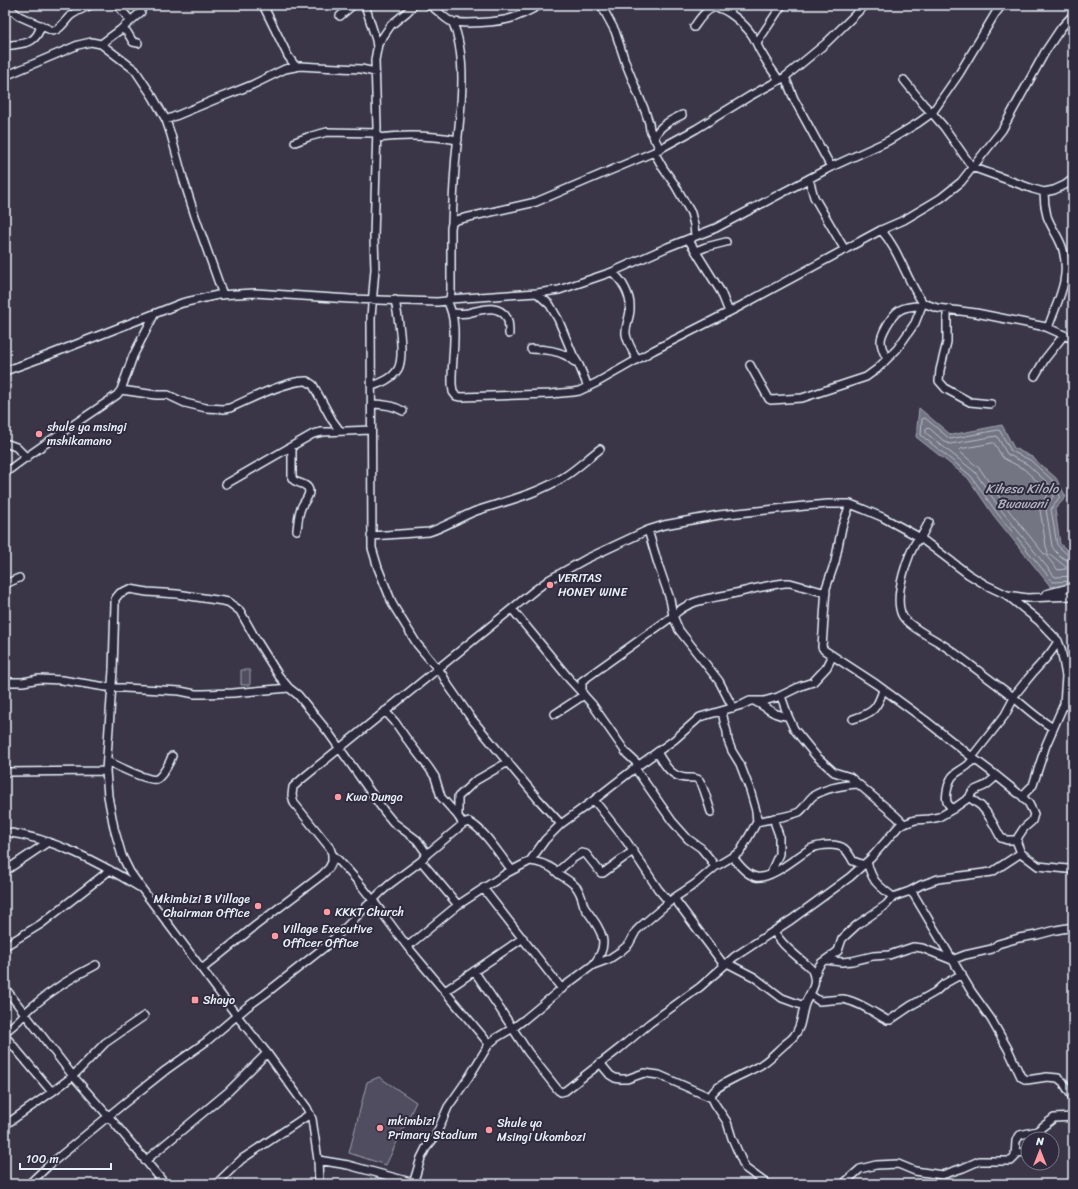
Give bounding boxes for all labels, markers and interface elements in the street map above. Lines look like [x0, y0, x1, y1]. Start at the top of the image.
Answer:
place label: shule ya msingi mshikamano [46, 416, 127, 452]
marker: shule ya msingi mshikamano [34, 429, 44, 439]
water label: Kihesa Kilolo Bwawani [986, 477, 1060, 515]
place label: VERITAS HONEY WINE [558, 567, 629, 603]
marker: VERITAS HONEY WINE [545, 580, 555, 590]
place label: Kwa Dunga [346, 786, 403, 808]
marker: Kwa Dunga [333, 792, 343, 802]
place label: Mkimbizi B Village Chairman Office [154, 888, 250, 924]
marker: Mkimbizi B Village Chairman Office [253, 901, 263, 911]
place label: KKKT Church [335, 901, 404, 923]
marker: KKKT Church [322, 907, 332, 917]
place label: Village Executive Officer Office [283, 918, 373, 954]
marker: Village Executive Officer Office [270, 931, 280, 941]
place label: Shayo [203, 989, 235, 1011]
marker: Shayo [190, 995, 200, 1005]
place label: mkimbizi Primary Stadium [388, 1110, 477, 1146]
place label: Shule ya Msingi Ukombozi [497, 1112, 586, 1148]
marker: mkimbizi Primary Stadium [375, 1123, 385, 1133]
marker: Shule ya Msingi Ukombozi [484, 1125, 494, 1135]
north arrow [1020, 1131, 1060, 1171]
text: N [1035, 1132, 1044, 1151]
scale bar [20, 1145, 111, 1171]
text: 100 m [26, 1148, 59, 1170]

